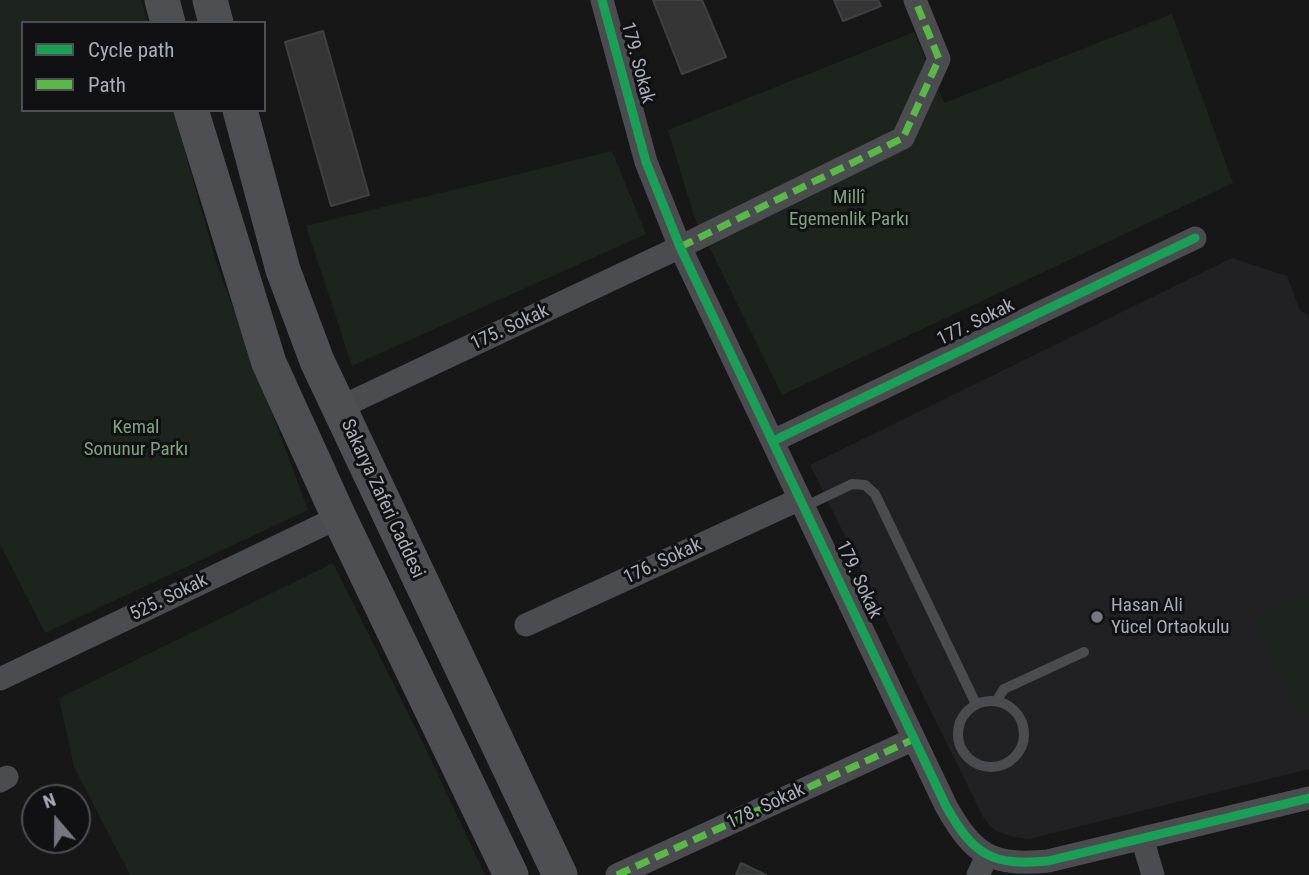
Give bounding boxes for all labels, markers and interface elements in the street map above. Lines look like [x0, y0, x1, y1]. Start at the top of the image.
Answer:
street label: 179. Sokak [615, 20, 659, 106]
legend [21, 21, 266, 112]
text: Cycle path [88, 38, 174, 62]
text: Path [88, 73, 126, 97]
park label: Millî Egemenlik Parkı [789, 187, 909, 231]
street label: 177. Sokak [934, 295, 1018, 351]
street label: 175. Sokak [468, 300, 552, 356]
street label: Sakarya Zaferi Caddesi [335, 416, 429, 582]
park label: Kemal Sonunur Parkı [84, 417, 188, 461]
street label: 176. Sokak [621, 534, 705, 590]
street label: 179. Sokak [830, 538, 886, 622]
street label: 525. Sokak [127, 570, 211, 626]
place label: Hasan Ali Yücel Ortaokulu [1111, 595, 1229, 639]
marker: Hasan Ali Yücel Ortaokulu [1089, 609, 1105, 625]
street label: 178. Sokak [724, 779, 808, 835]
north arrow [21, 784, 91, 854]
text: N [40, 788, 59, 813]

